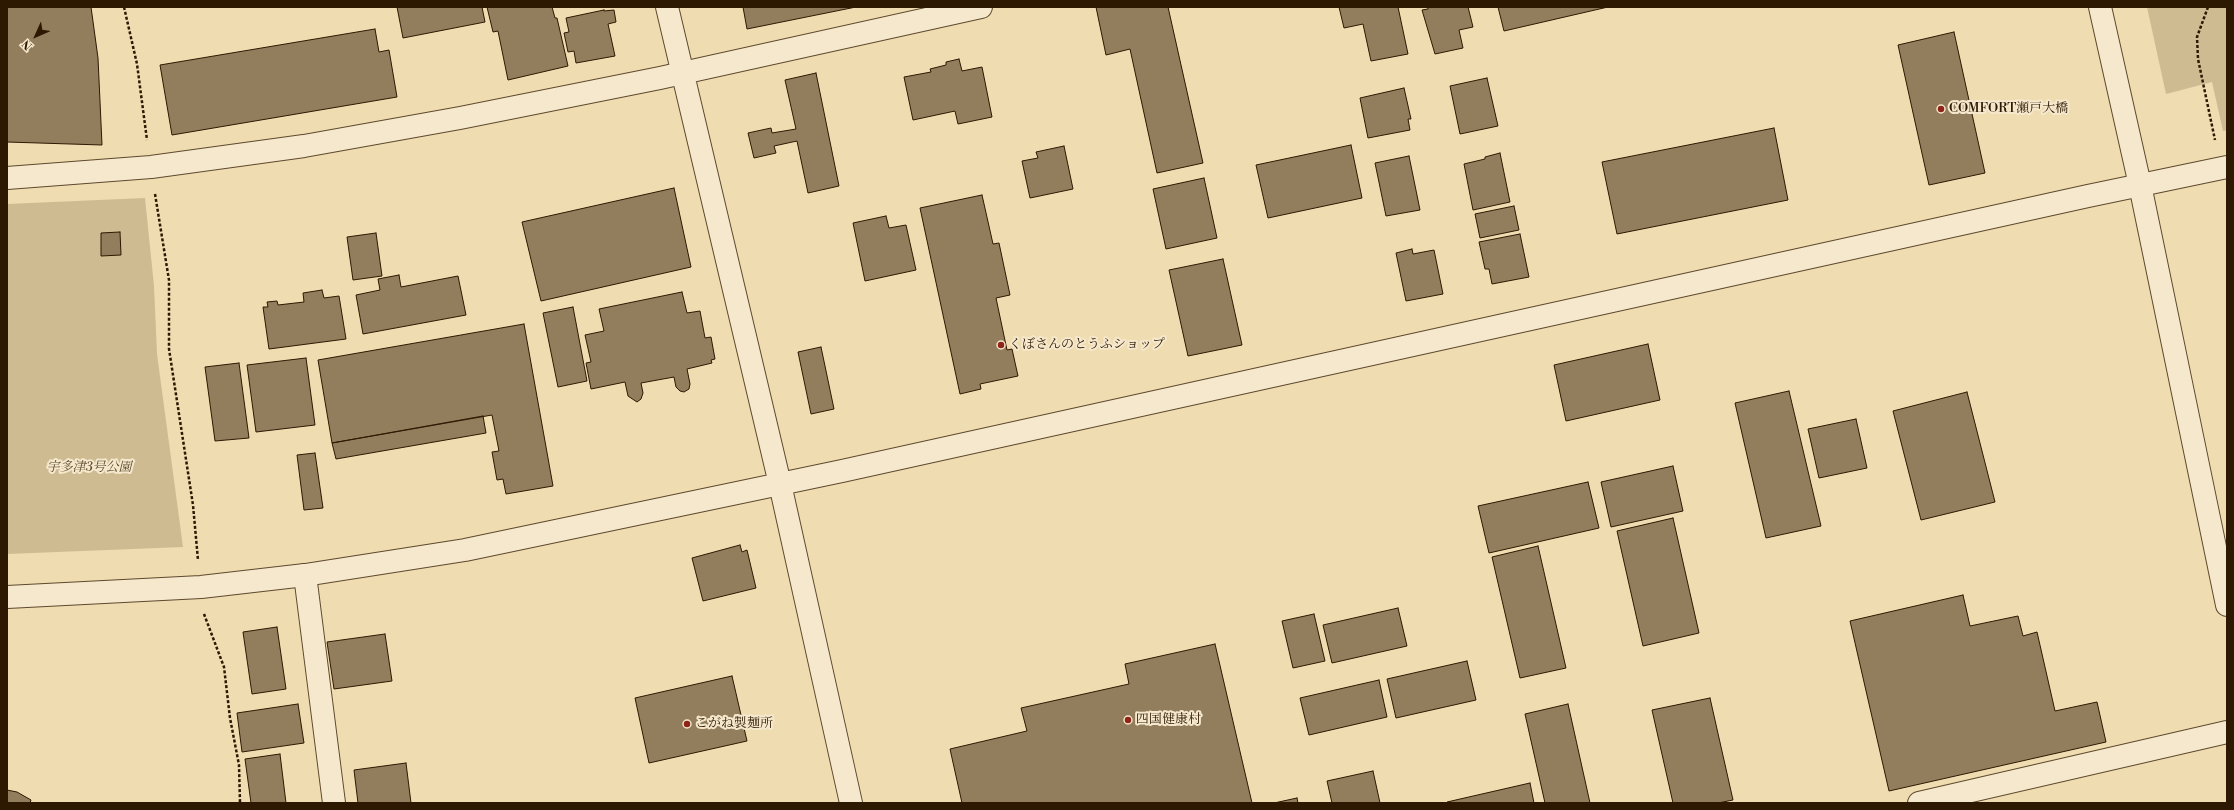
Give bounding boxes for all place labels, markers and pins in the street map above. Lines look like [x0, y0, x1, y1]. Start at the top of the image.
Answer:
place label: COMFORT瀬戸大橋 [1949, 101, 2068, 117]
marker: COMFORT瀬戸大橋 [1936, 104, 1946, 114]
place label: くぼさんのとうふショップ [1009, 337, 1165, 353]
marker: くぼさんのとうふショップ [996, 340, 1006, 350]
place label: 四国健康村 [1136, 712, 1201, 728]
marker: 四国健康村 [1123, 715, 1133, 725]
place label: こがね製麺所 [695, 716, 773, 732]
marker: こがね製麺所 [682, 719, 692, 729]

